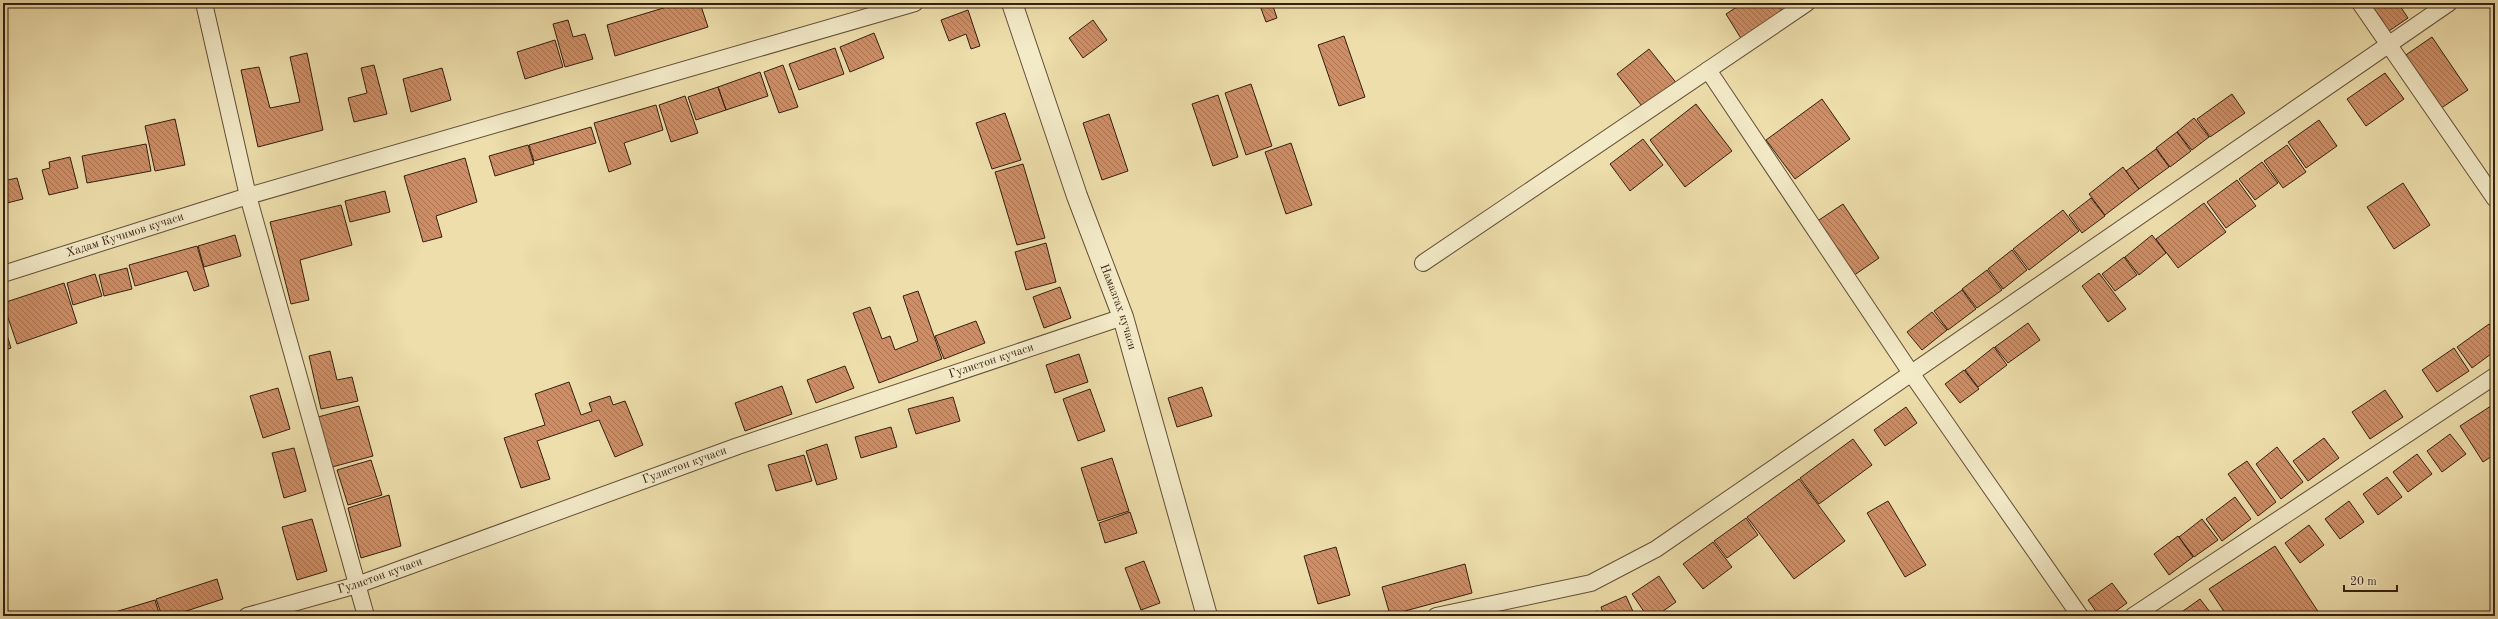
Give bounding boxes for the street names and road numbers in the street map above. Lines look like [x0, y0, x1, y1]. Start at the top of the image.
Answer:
street label: Хадам Кучимов кучаси [65, 211, 185, 260]
street label: Намазгах кучаси [1097, 262, 1138, 351]
street label: Гулистон кучаси [947, 341, 1035, 381]
street label: Гулистон кучаси [641, 445, 728, 486]
street label: Гулистон кучаси [336, 556, 424, 596]

